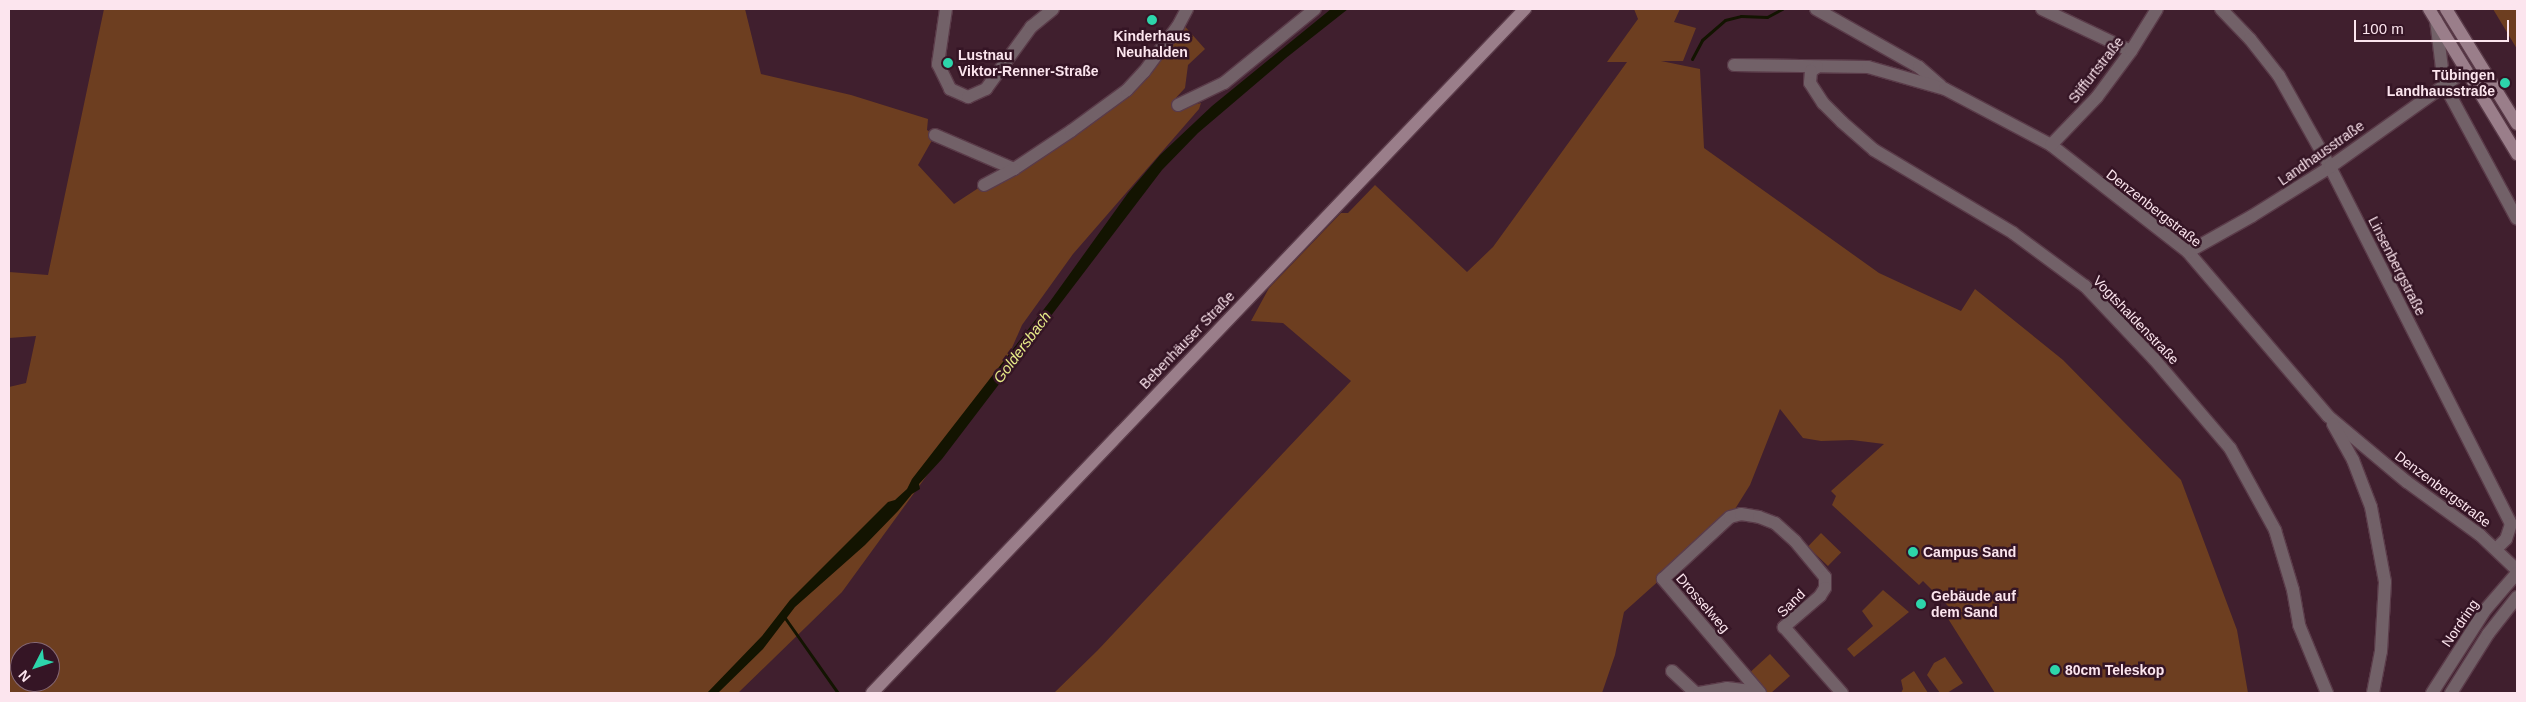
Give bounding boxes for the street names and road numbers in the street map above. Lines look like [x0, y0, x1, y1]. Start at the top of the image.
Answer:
street label: Stiffurtstraße [2065, 33, 2127, 107]
street label: Landhausstraße [2275, 117, 2367, 189]
street label: Denzenbergstraße [2103, 166, 2205, 250]
street label: Linsenbergstraße [2365, 214, 2429, 318]
street label: Vogtshaldenstraße [2089, 272, 2183, 368]
street label: Bebenhäuser Straße [1136, 288, 1238, 392]
street label: Denzenbergstraße [2392, 447, 2494, 531]
street label: Drosselweg [1673, 570, 1733, 636]
street label: Sand [1773, 586, 1809, 620]
street label: Nordring [2438, 596, 2482, 650]

